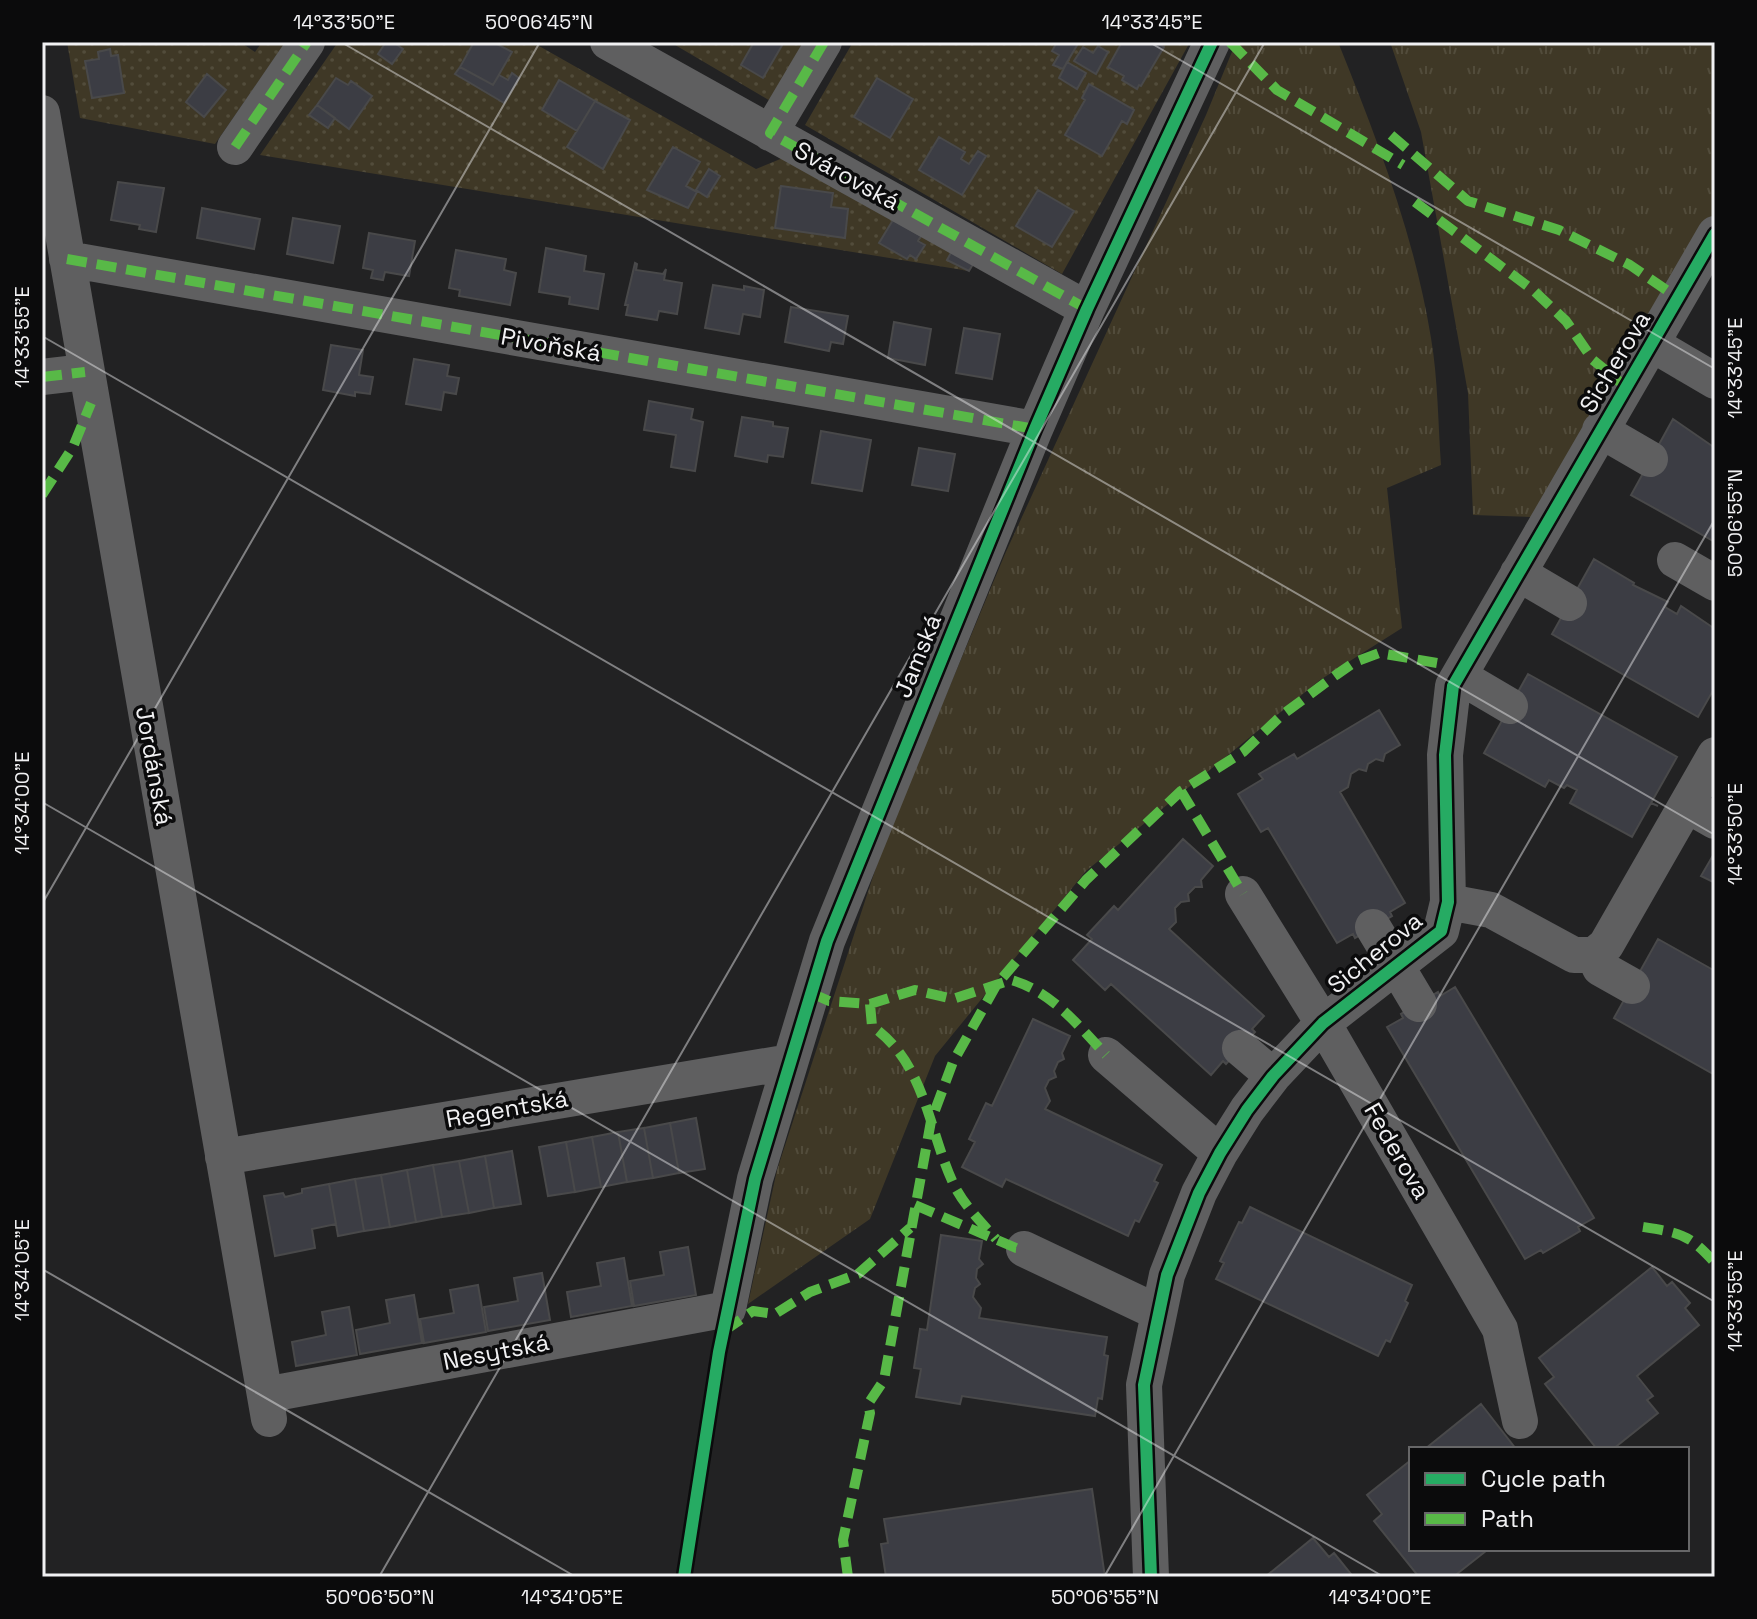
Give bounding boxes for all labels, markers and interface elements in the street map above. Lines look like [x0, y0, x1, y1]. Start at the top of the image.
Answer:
text: 14°33'50"E [293, 9, 395, 35]
text: 50°06'45"N [485, 9, 593, 35]
text: 14°33'45"E [1101, 9, 1203, 35]
street label: Svárovská [789, 134, 906, 217]
text: 14°33'55"E [9, 286, 35, 388]
street label: Sicherova [1572, 305, 1657, 418]
text: 14°33'45"E [1722, 317, 1748, 419]
street label: Pivoňská [498, 320, 604, 369]
text: 50°06'55"N [1722, 469, 1748, 577]
street label: Jamská [887, 609, 948, 702]
street label: Jordánská [129, 704, 180, 828]
text: 14°34'00"E [9, 752, 35, 854]
text: 14°33'50"E [1722, 783, 1748, 885]
street label: Sicherova [1321, 905, 1429, 1000]
street label: Regentská [443, 1082, 571, 1134]
street label: Federova [1358, 1097, 1437, 1205]
text: 14°34'05"E [9, 1219, 35, 1321]
text: 14°33'55"E [1722, 1250, 1748, 1352]
street label: Nesytská [440, 1326, 552, 1377]
legend [1409, 1447, 1689, 1551]
text: Cycle path [1481, 1463, 1606, 1494]
text: Path [1481, 1503, 1534, 1534]
text: 50°06'50"N [325, 1584, 435, 1610]
text: 14°34'05"E [521, 1584, 623, 1610]
text: 50°06'55"N [1051, 1584, 1159, 1610]
text: 14°34'00"E [1329, 1584, 1431, 1610]

